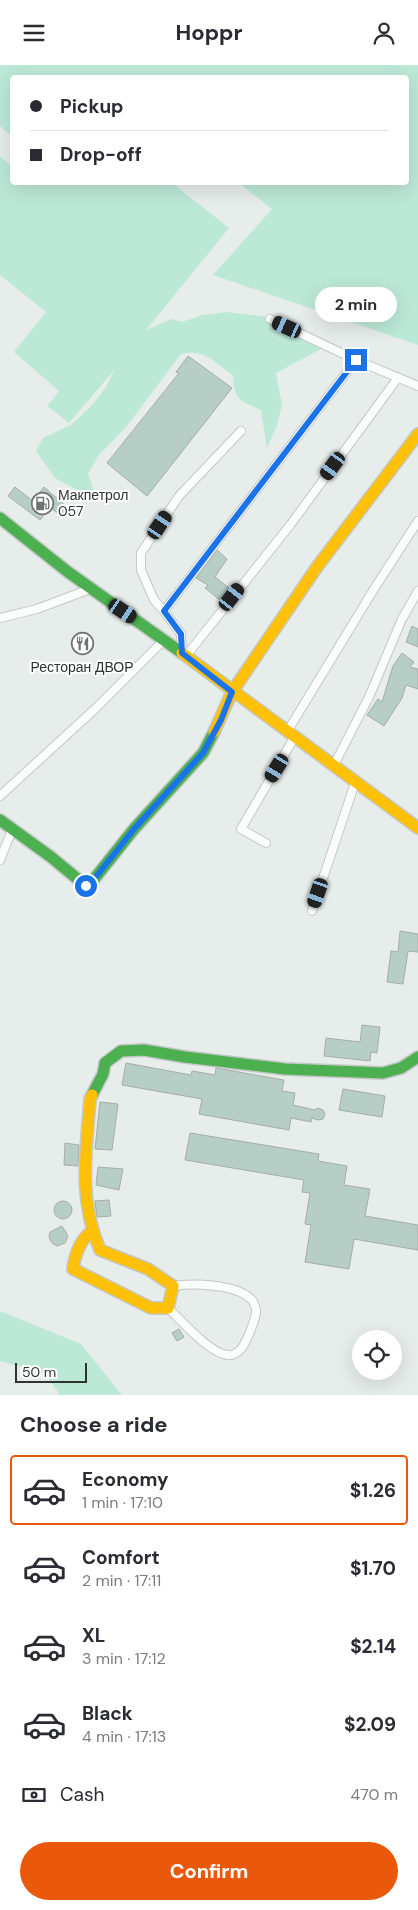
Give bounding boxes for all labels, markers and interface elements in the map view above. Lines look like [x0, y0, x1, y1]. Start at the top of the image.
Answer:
text: Hoppr [176, 18, 242, 47]
icon: menu [20, 19, 48, 47]
icon: person [370, 19, 398, 47]
text: Pickup [60, 94, 124, 119]
text: Drop-off [60, 142, 142, 167]
callout: 2 min [315, 287, 397, 323]
text: 2 min [335, 294, 377, 315]
car [270, 314, 303, 340]
route end [345, 349, 367, 371]
car [318, 449, 347, 483]
place label: Макпетрол 057 [58, 486, 128, 520]
fuel station icon: Макпетрол 057 [30, 491, 54, 515]
car [145, 508, 174, 542]
car [216, 581, 247, 613]
car [106, 596, 139, 626]
restaurant icon: Ресторан ДВОР [70, 632, 94, 656]
place label: Ресторан ДВОР [30, 658, 134, 676]
car [262, 751, 291, 785]
route start [75, 875, 97, 897]
car [306, 876, 329, 910]
map controls [352, 1330, 402, 1380]
button: locate [352, 1330, 402, 1380]
scale bar [15, 1360, 88, 1383]
text: 50 m [22, 1363, 56, 1381]
text: Choose a ride [20, 1410, 168, 1439]
text: Economy [82, 1467, 169, 1492]
icon: car [22, 1468, 67, 1513]
text: $1.26 [350, 1478, 396, 1503]
text: 1 min · 17:10 [82, 1492, 163, 1513]
text: Comfort [82, 1545, 160, 1570]
icon: car [22, 1546, 67, 1591]
text: $1.70 [350, 1556, 396, 1581]
text: 2 min · 17:11 [82, 1570, 161, 1591]
text: XL [82, 1623, 105, 1648]
icon: car [22, 1624, 67, 1669]
text: $2.14 [350, 1634, 396, 1659]
text: 3 min · 17:12 [82, 1648, 166, 1669]
text: Black [82, 1701, 133, 1726]
icon: car [22, 1702, 67, 1747]
text: $2.09 [344, 1712, 396, 1737]
text: 4 min · 17:13 [82, 1726, 166, 1747]
icon: cash [20, 1781, 48, 1809]
text: Cash [60, 1782, 104, 1807]
text: 470 m [351, 1784, 398, 1805]
button: Confirm [20, 1842, 398, 1900]

